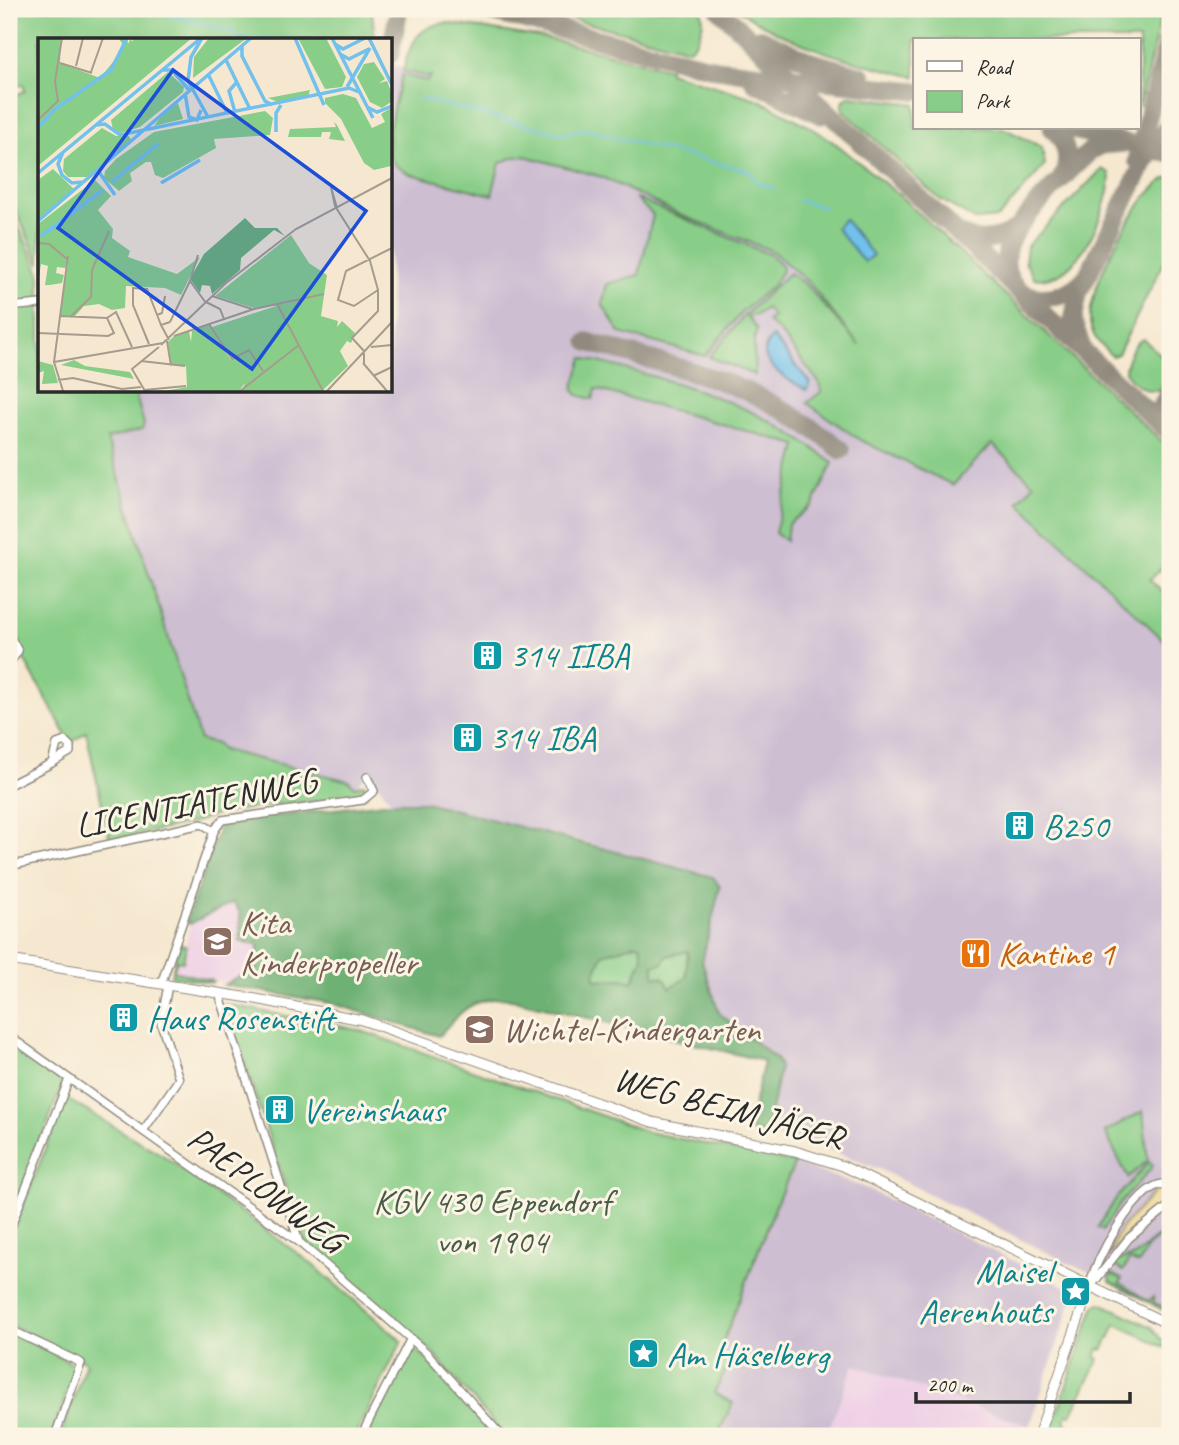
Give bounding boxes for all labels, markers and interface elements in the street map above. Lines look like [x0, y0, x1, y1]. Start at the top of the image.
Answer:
inset map [38, 38, 392, 392]
legend [913, 38, 1140, 130]
text: Road [976, 54, 1015, 80]
text: Park [976, 88, 1011, 114]
place label: 314 IIBA [510, 633, 631, 678]
building icon: 314 IIBA [470, 638, 504, 672]
place label: 314 IBA [490, 715, 597, 760]
building icon: 314 IBA [450, 720, 484, 754]
street label: LICENTIATENWEG [72, 757, 324, 848]
place label: B250 [1043, 804, 1111, 849]
building icon: B250 [1003, 809, 1037, 843]
place label: Kita Kinderpropeller [240, 900, 419, 985]
school or university icon: Kita Kinderpropeller [200, 925, 234, 959]
place label: Kantine 1 [998, 931, 1117, 976]
restaurant icon: Kantine 1 [958, 936, 992, 970]
place label: Haus Rosenstift [147, 996, 338, 1041]
building icon: Haus Rosenstift [107, 1001, 141, 1035]
place label: Wichtel-Kindergarten [503, 1007, 762, 1052]
school or university icon: Wichtel-Kindergarten [463, 1012, 497, 1046]
street label: WEG BEIM JÄGER [610, 1056, 852, 1161]
place label: Vereinshaus [302, 1088, 447, 1133]
building icon: Vereinshaus [262, 1093, 296, 1127]
street label: PAEPLOWWEG [179, 1116, 357, 1265]
park label: KGV 430 Eppendorf von 1904 [374, 1179, 618, 1264]
place label: Maisel Aerenhouts [919, 1249, 1058, 1334]
place icon: Maisel Aerenhouts [1058, 1274, 1092, 1308]
place label: Am Häselberg [667, 1332, 831, 1377]
place icon: Am Häselberg [627, 1337, 661, 1371]
scale bar [916, 1361, 1130, 1405]
text: 200 m [927, 1372, 974, 1398]

